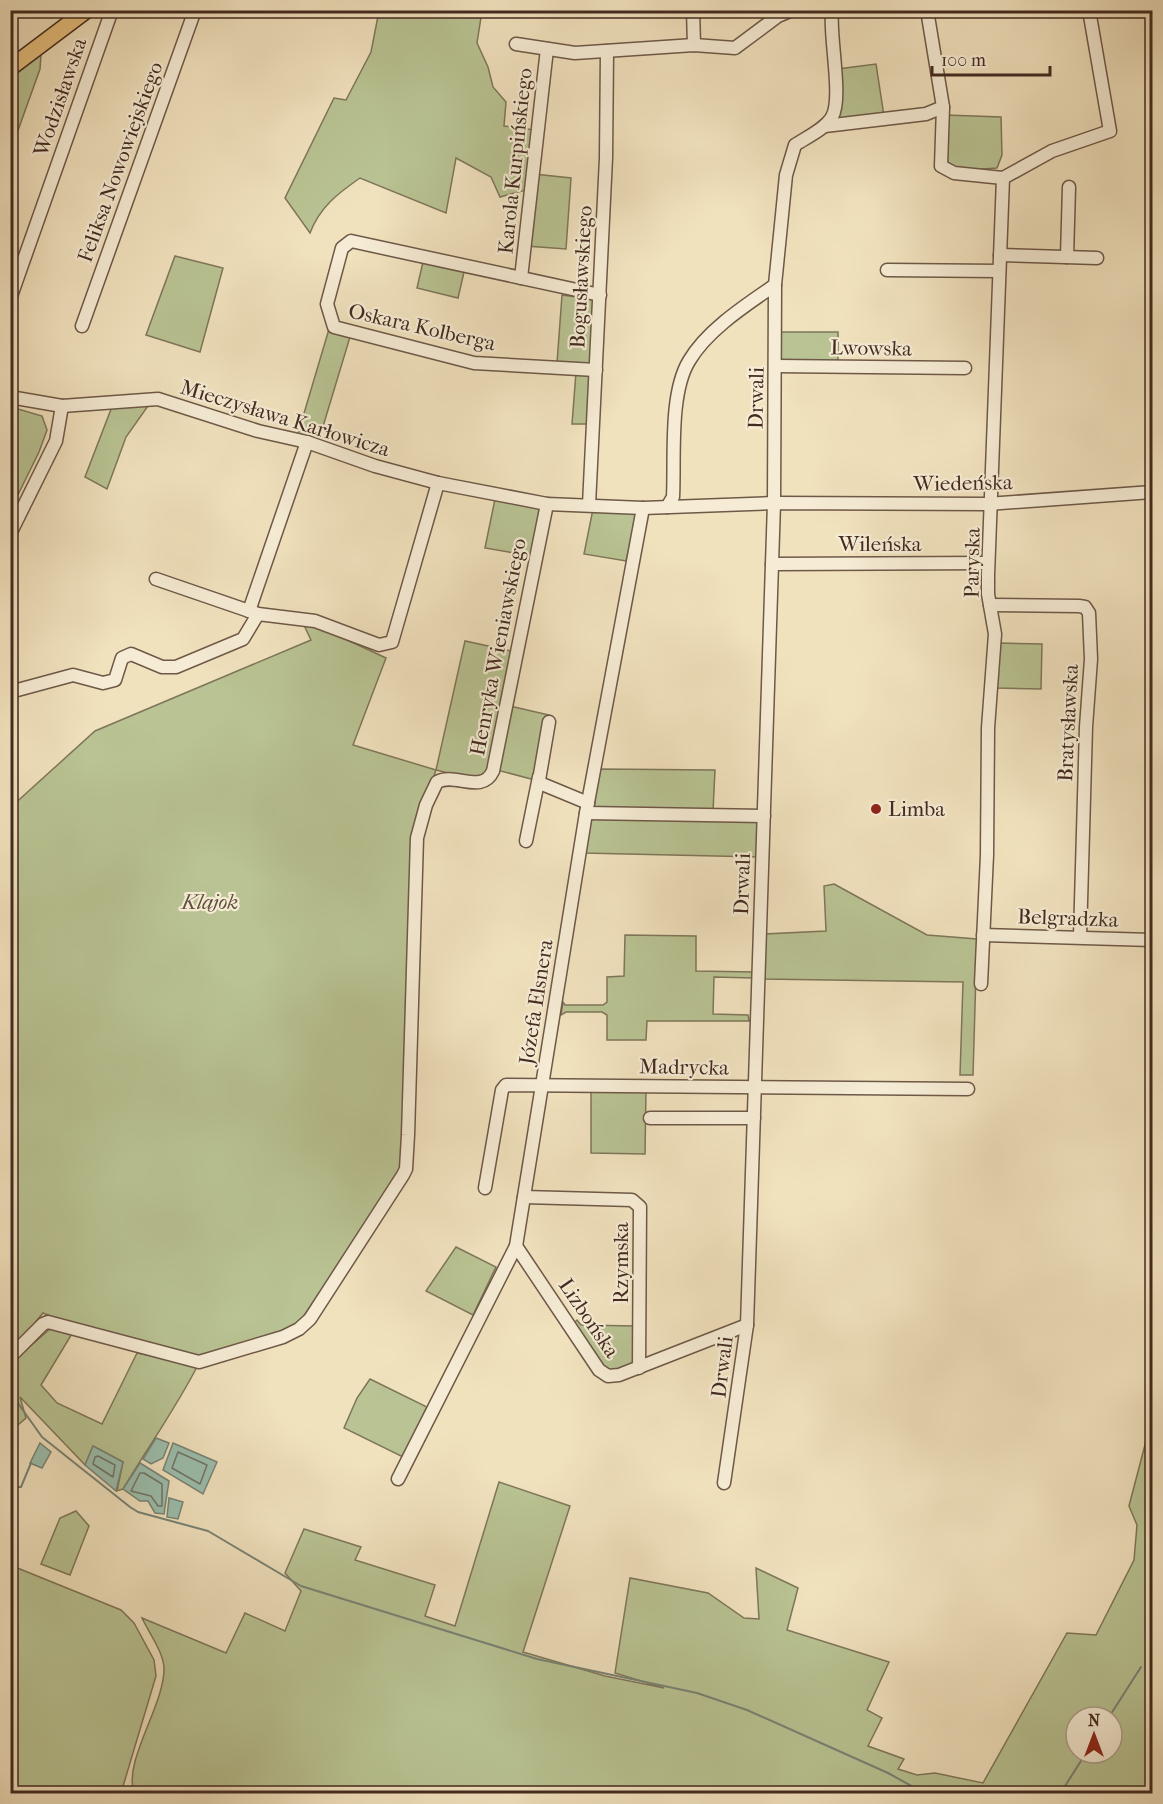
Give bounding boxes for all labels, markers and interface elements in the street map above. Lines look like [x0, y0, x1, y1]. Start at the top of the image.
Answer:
street label: Wodzisławska [28, 34, 92, 160]
scale bar [932, 39, 1050, 77]
text: 100 m [941, 50, 986, 71]
street label: Feliksa Nowowiejskiego [73, 58, 167, 266]
street label: Karola Kurpińskiego [493, 67, 537, 255]
street label: Bogusławskiego [565, 205, 597, 349]
street label: Oskara Kolberga [346, 298, 498, 356]
street label: Lwowska [830, 335, 912, 361]
street label: Drwali [743, 367, 769, 429]
street label: Mieczysława Karłowicza [177, 375, 393, 461]
street label: Wiedeńska [912, 470, 1013, 496]
street label: Paryska [959, 527, 985, 598]
street label: Wileńska [837, 532, 922, 556]
street label: Henryka Wieniawskiego [465, 536, 531, 758]
street label: Bratysławska [1053, 663, 1083, 782]
place label: Limba [888, 797, 945, 821]
marker: Limba [869, 802, 883, 816]
street label: Drwali [729, 852, 755, 916]
park label: Klajok [180, 890, 238, 914]
street label: Belgradzka [1017, 904, 1119, 932]
street label: Józefa Elsnera [514, 937, 558, 1068]
street label: Madrycka [639, 1054, 729, 1080]
street label: Rzymska [609, 1222, 633, 1304]
street label: Lizbońska [554, 1274, 624, 1362]
street label: Drwali [706, 1335, 738, 1399]
north arrow [1064, 1705, 1124, 1765]
text: N [1088, 1711, 1101, 1730]

